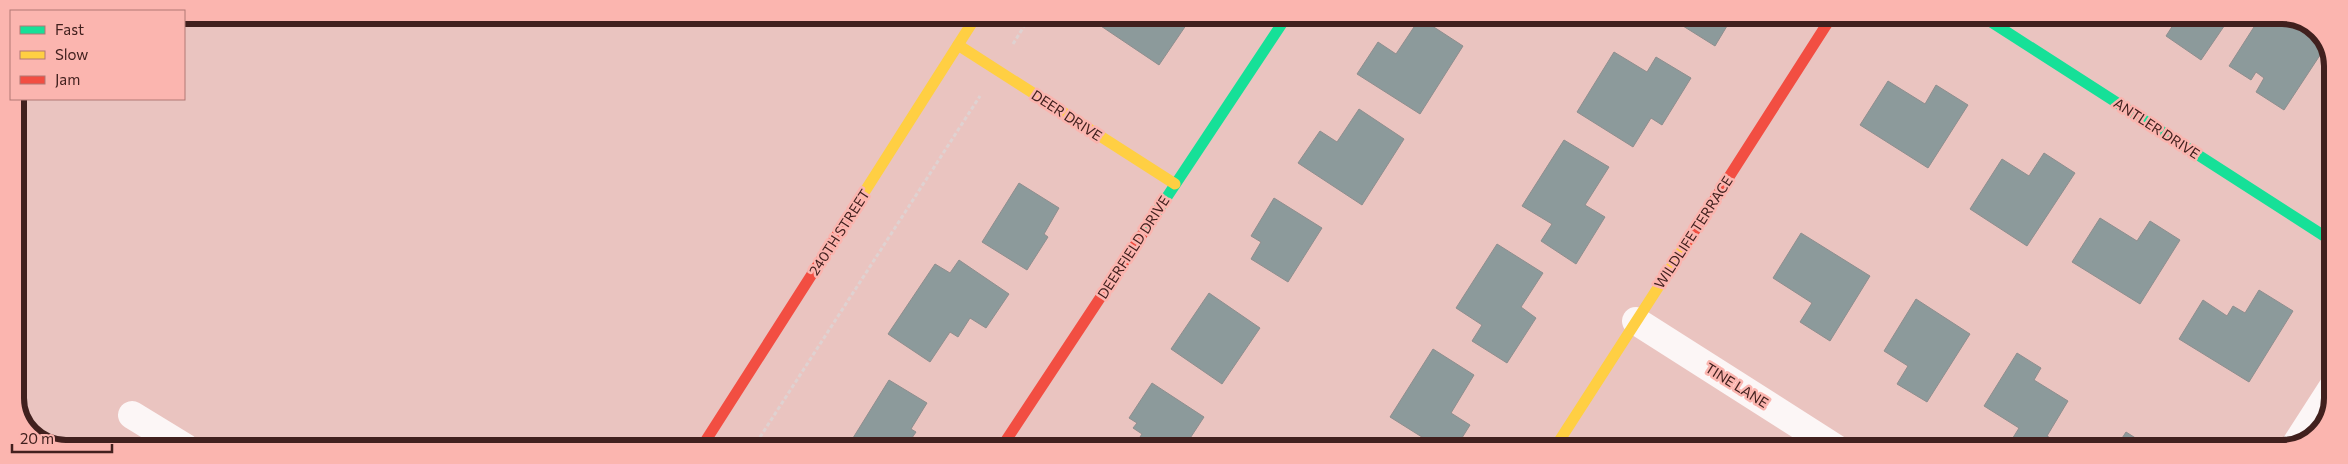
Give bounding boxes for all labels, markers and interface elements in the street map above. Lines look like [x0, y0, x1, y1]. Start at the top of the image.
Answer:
legend [10, 10, 185, 100]
text: Fast [55, 20, 84, 38]
text: Slow [55, 45, 88, 63]
text: Jam [55, 70, 80, 88]
street label: DEER DRIVE [1029, 86, 1105, 144]
street label: ANTLER DRIVE [2111, 94, 2203, 162]
street label: WILDLIFE TERRACE [1650, 173, 1736, 291]
street label: 240TH STREET [805, 186, 873, 278]
street label: DEERFIELD DRIVE [1093, 192, 1173, 302]
street label: TINE LANE [1702, 359, 1772, 411]
scale bar [12, 422, 112, 454]
text: 20 m [20, 429, 54, 447]

